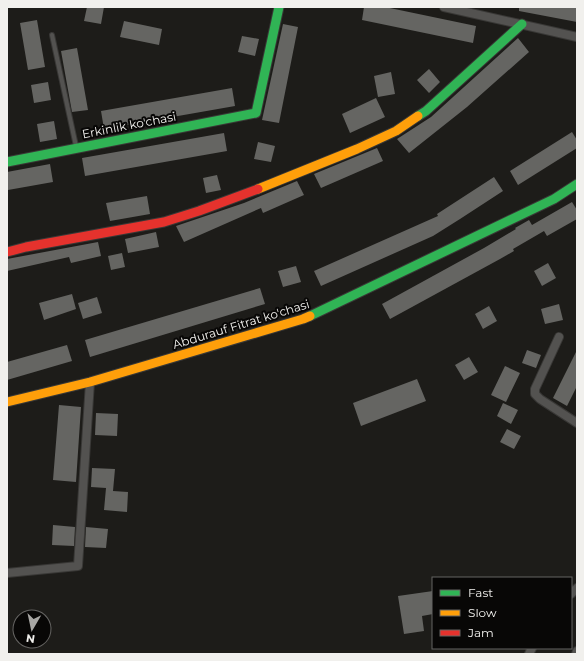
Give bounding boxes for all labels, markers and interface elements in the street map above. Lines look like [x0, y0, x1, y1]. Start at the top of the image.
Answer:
street label: Erkinlik ko'chasi [81, 109, 177, 141]
street label: Abdurauf Fitrat ko'chasi [171, 296, 311, 352]
legend [432, 577, 572, 649]
text: Fast [468, 585, 493, 600]
text: Slow [468, 605, 497, 620]
north arrow [12, 609, 52, 649]
text: Jam [467, 625, 494, 640]
text: N [25, 631, 36, 646]

